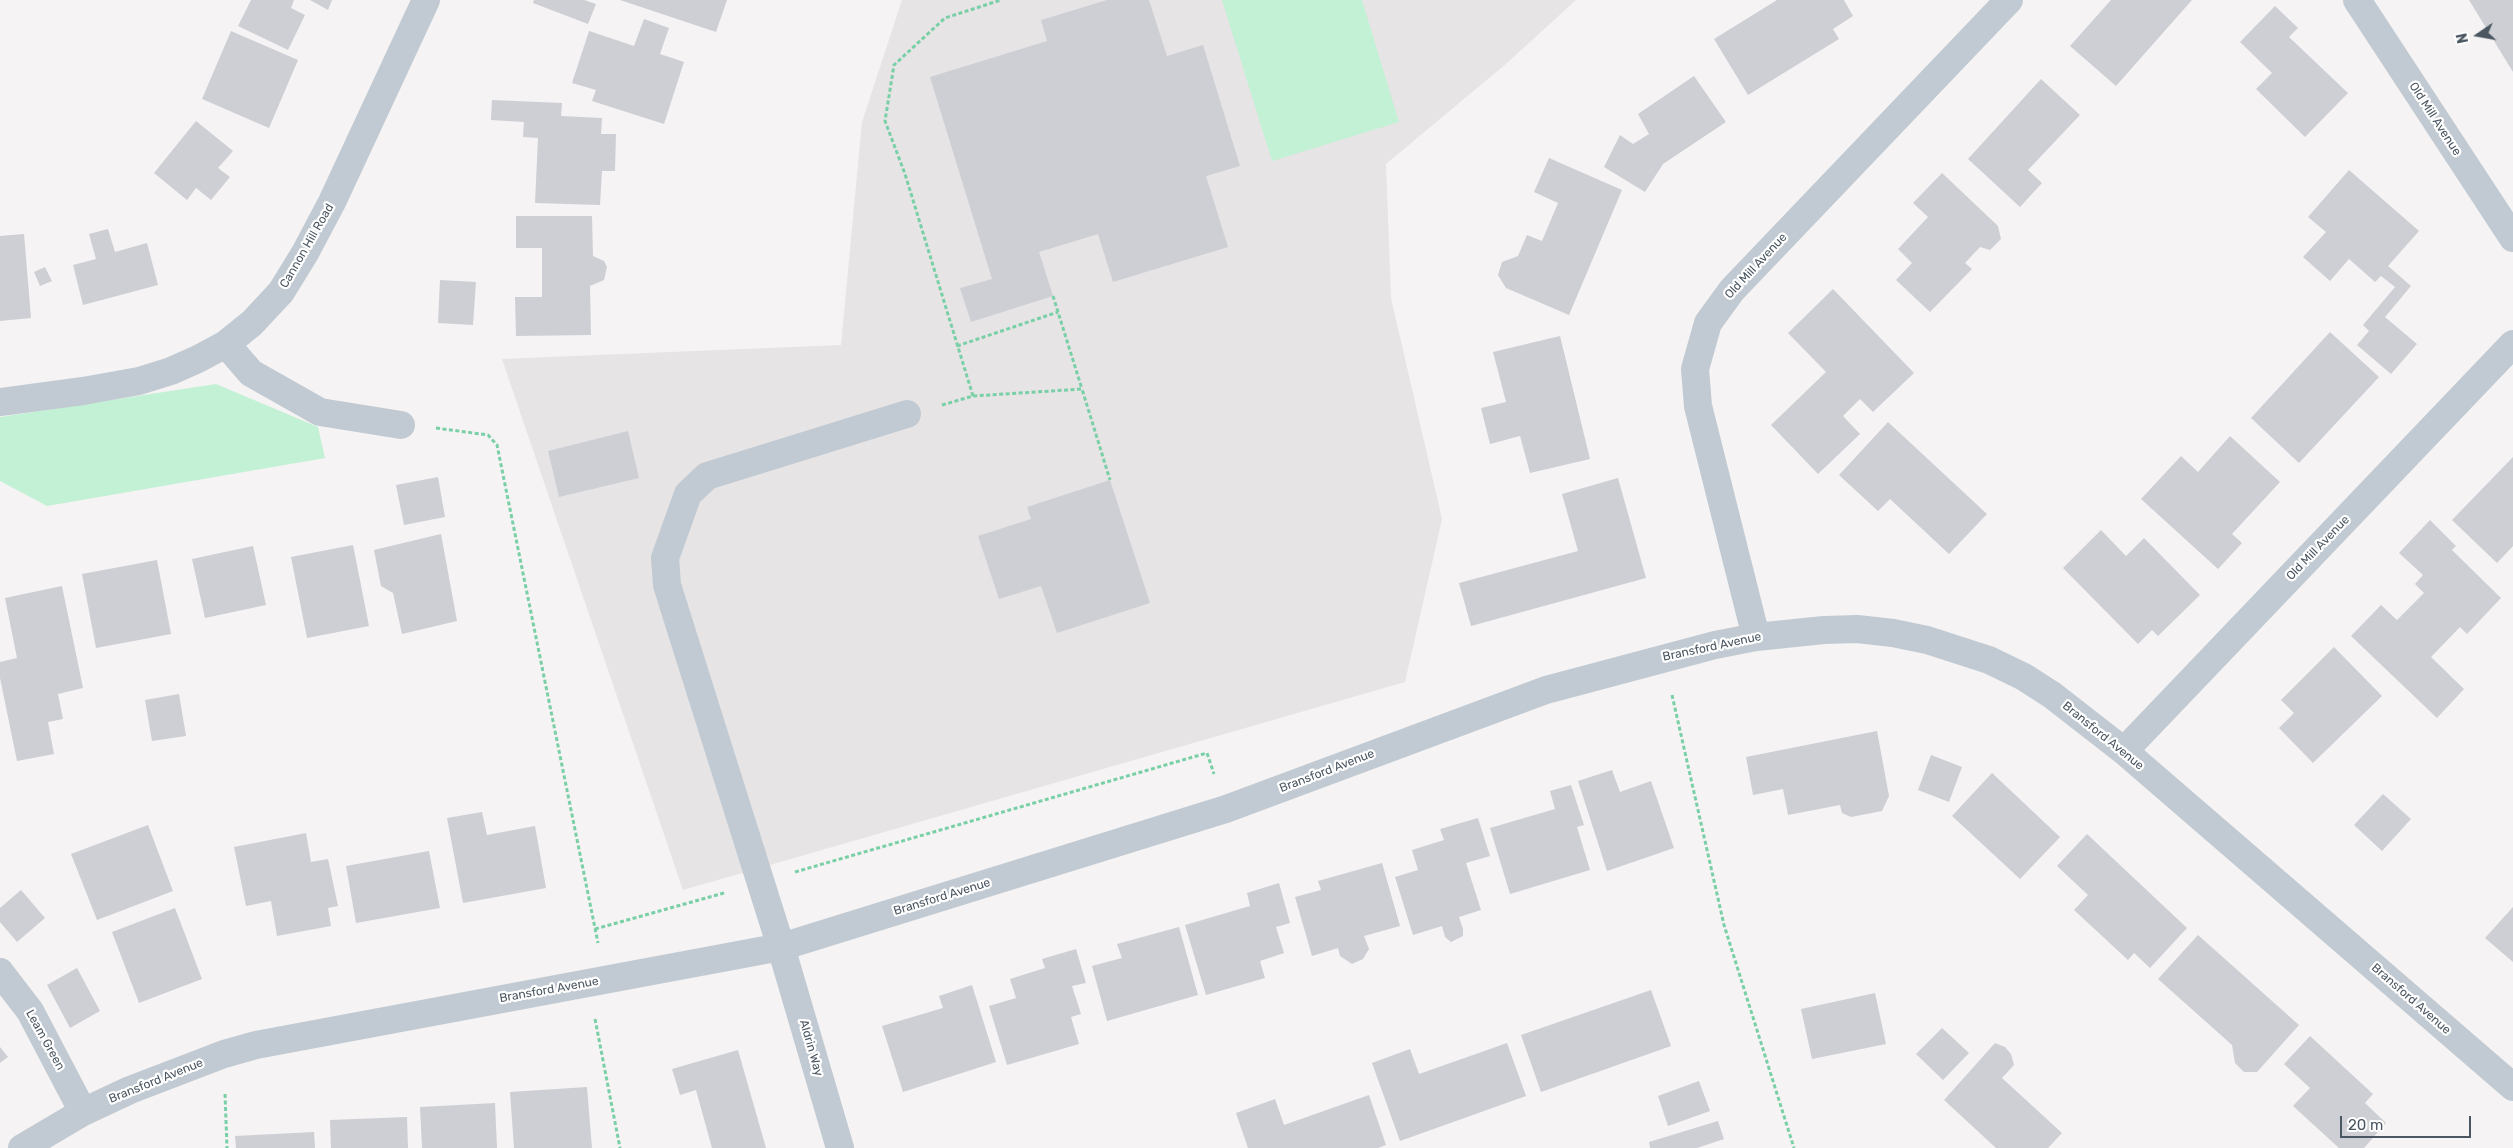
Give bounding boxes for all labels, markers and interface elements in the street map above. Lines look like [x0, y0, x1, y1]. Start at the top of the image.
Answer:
north arrow [2453, 10, 2503, 60]
text: N [2453, 32, 2472, 45]
street label: Old Mill Avenue [2406, 80, 2464, 158]
street label: Cannon Hill Road [277, 201, 337, 291]
street label: Old Mill Avenue [1722, 230, 1790, 302]
street label: Old Mill Avenue [2284, 513, 2352, 583]
street label: Bransford Avenue [1661, 630, 1763, 664]
street label: Bransford Avenue [2059, 699, 2147, 773]
street label: Bransford Avenue [1278, 746, 1376, 796]
street label: Bransford Avenue [892, 875, 992, 919]
street label: Bransford Avenue [2368, 961, 2454, 1037]
street label: Bransford Avenue [498, 974, 600, 1006]
street label: Leam Green [22, 1007, 68, 1073]
street label: Aldrin Way [796, 1018, 826, 1078]
street label: Bransford Avenue [107, 1056, 205, 1106]
scale bar [2343, 1106, 2474, 1138]
text: 20 m [2348, 1116, 2383, 1134]

